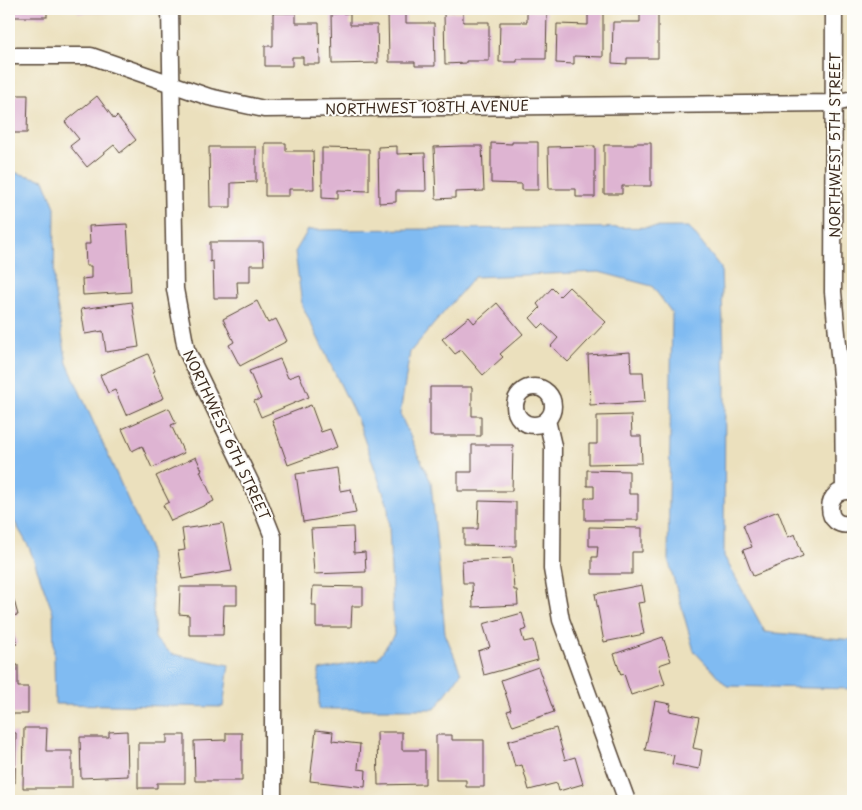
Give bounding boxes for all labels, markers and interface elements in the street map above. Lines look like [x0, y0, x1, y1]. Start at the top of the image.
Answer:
street label: NORTHWEST 5TH STREET [824, 52, 845, 238]
street label: NORTHWEST 108TH AVENUE [325, 95, 529, 119]
street label: NORTHWEST 6TH STREET [178, 346, 276, 524]

